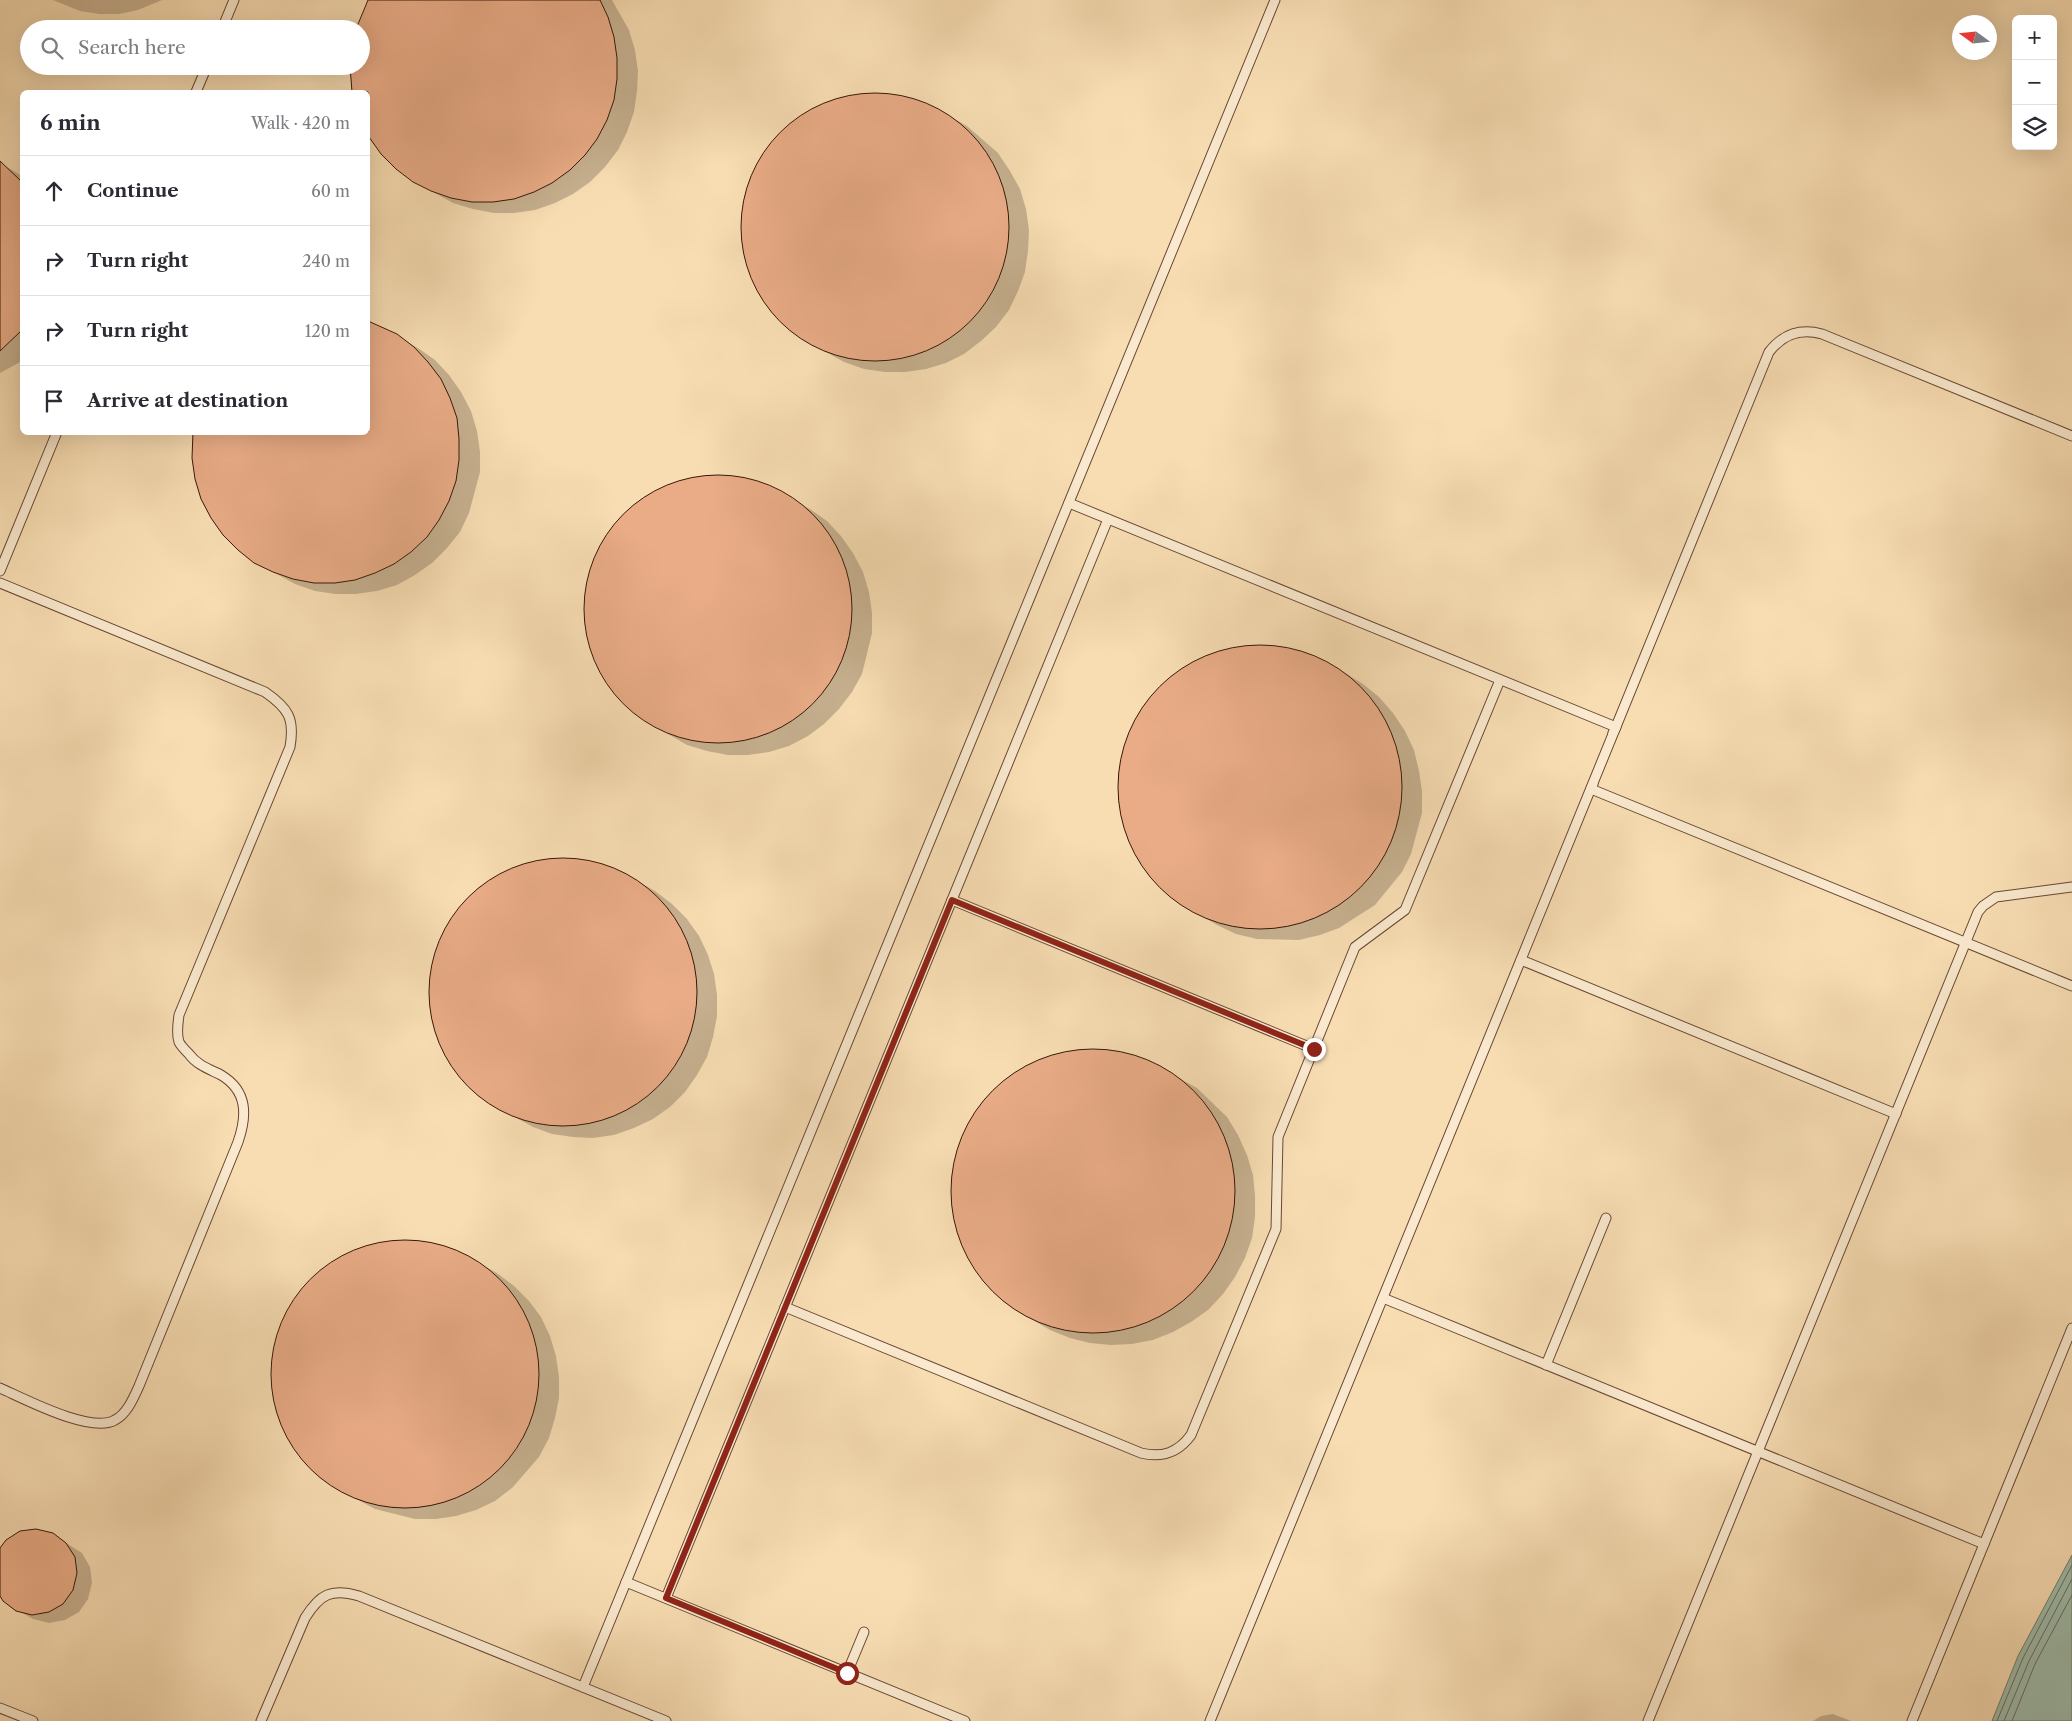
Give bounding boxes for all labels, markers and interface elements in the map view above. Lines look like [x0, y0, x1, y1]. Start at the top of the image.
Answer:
north arrow [1952, 15, 1997, 60]
map controls [2012, 15, 2057, 150]
button: + [2012, 15, 2057, 60]
search box [20, 20, 370, 75]
icon: search [38, 34, 66, 62]
text: Search here [78, 36, 186, 59]
button: − [2012, 60, 2057, 105]
button: layers [2012, 105, 2057, 150]
text: 6 min [40, 110, 101, 135]
text: Walk · 420 m [251, 113, 350, 133]
icon: ahead [40, 177, 68, 205]
text: Continue [87, 179, 179, 202]
text: 60 m [311, 181, 350, 201]
icon: right [40, 247, 68, 275]
text: Turn right [87, 249, 188, 272]
text: 240 m [302, 251, 350, 271]
icon: right [40, 317, 68, 345]
text: Turn right [87, 319, 188, 342]
text: 120 m [305, 321, 350, 341]
icon: arrive [40, 387, 68, 415]
text: Arrive at destination [87, 389, 288, 412]
route end [1303, 1038, 1326, 1061]
route start [836, 1662, 859, 1685]

